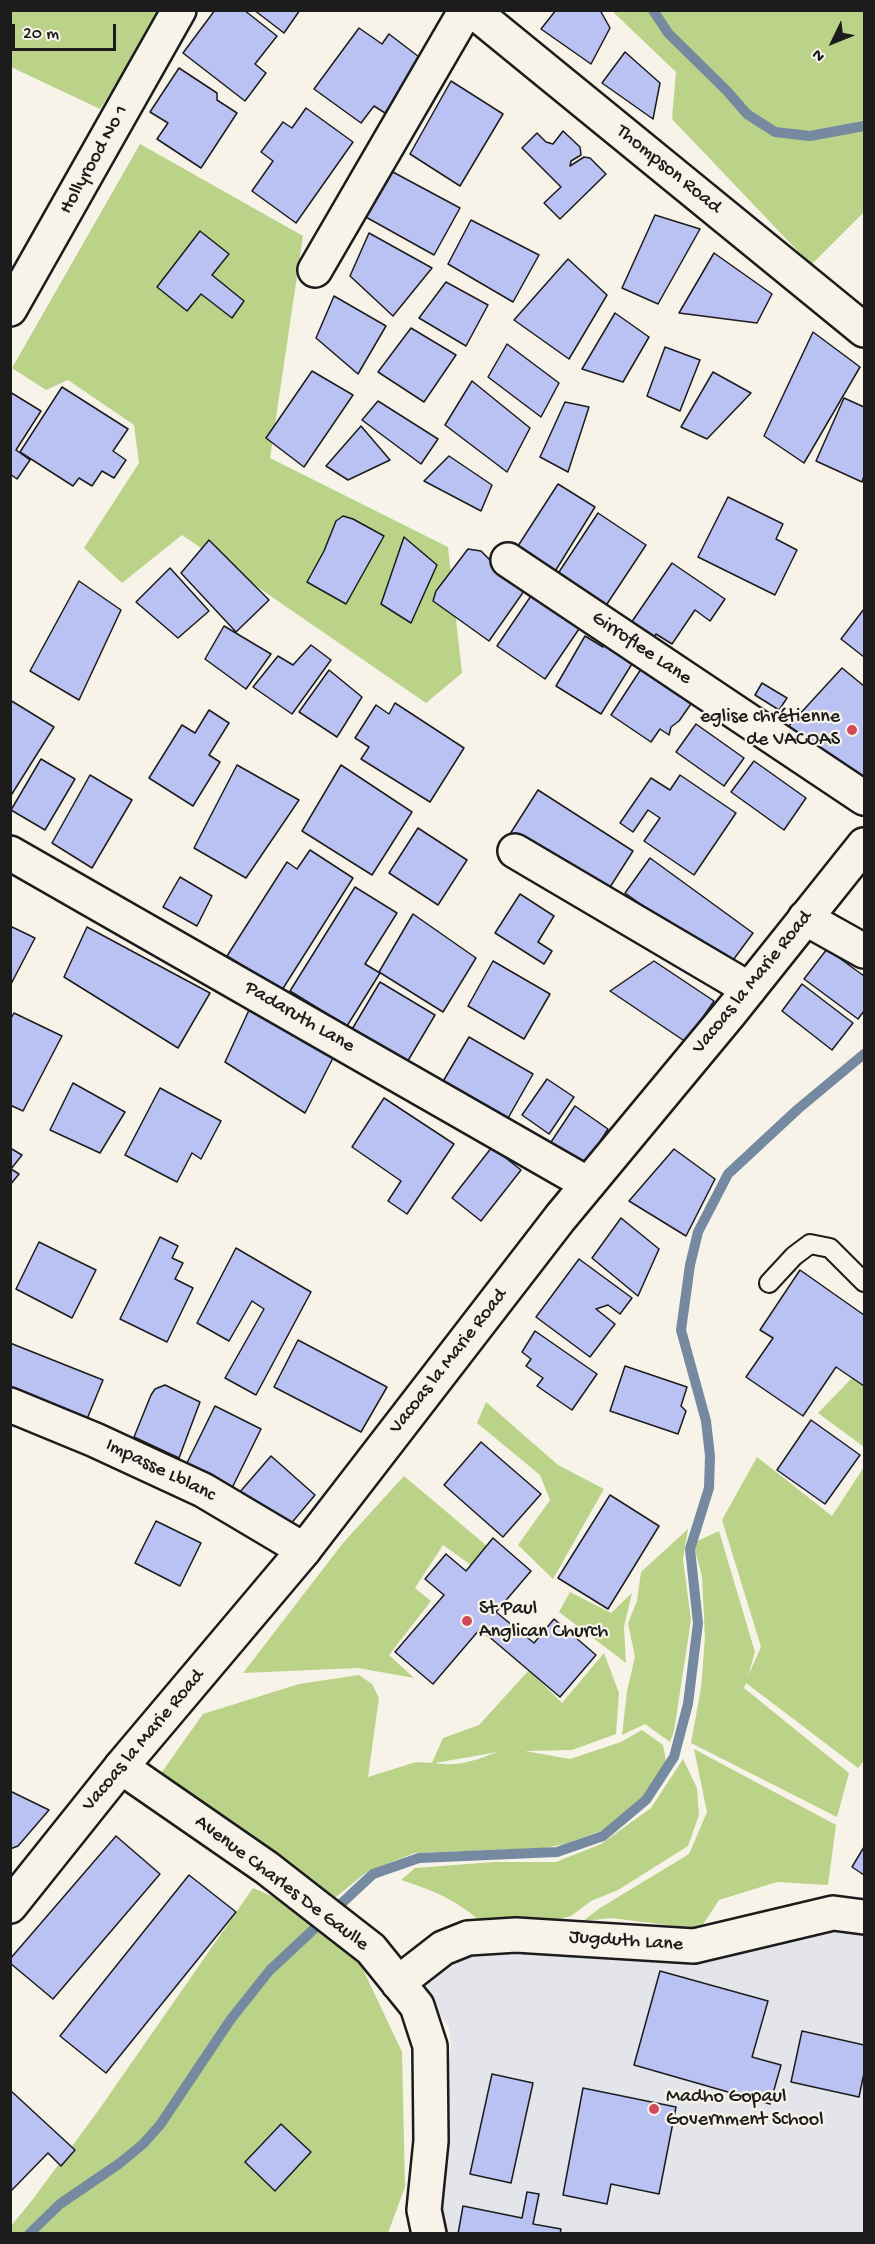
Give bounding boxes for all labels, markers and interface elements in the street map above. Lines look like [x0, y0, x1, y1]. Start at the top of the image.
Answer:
scale bar [15, 12, 118, 50]
north arrow [803, 12, 863, 72]
text: 20 m [23, 24, 59, 45]
text: N [809, 44, 830, 65]
street label: Hollyrood No 1 [55, 101, 135, 219]
street label: Thompson Road [611, 120, 725, 220]
street label: Girroflee Lane [586, 607, 696, 691]
place label: eglise chrétienne de VACOAS [700, 706, 840, 753]
marker: eglise chrétienne de VACOAS [845, 723, 859, 737]
street label: Vacoas la Marie Road [688, 906, 818, 1060]
street label: Padaruth Lane [240, 977, 358, 1059]
street label: Vacoas la Marie Road [385, 1284, 513, 1440]
street label: Impasse Lblanc [101, 1434, 219, 1508]
place label: St Paul Anglican Church [479, 1598, 608, 1645]
marker: St Paul Anglican Church [460, 1614, 474, 1628]
street label: Vacoas la Marie Road [78, 1665, 210, 1817]
street label: Avenue Charles De Gaulle [189, 1811, 373, 1957]
street label: Jugduth Lane [568, 1926, 684, 1958]
place label: Madho Gopaul Government School [666, 2086, 824, 2133]
marker: Madho Gopaul Government School [647, 2102, 661, 2116]

